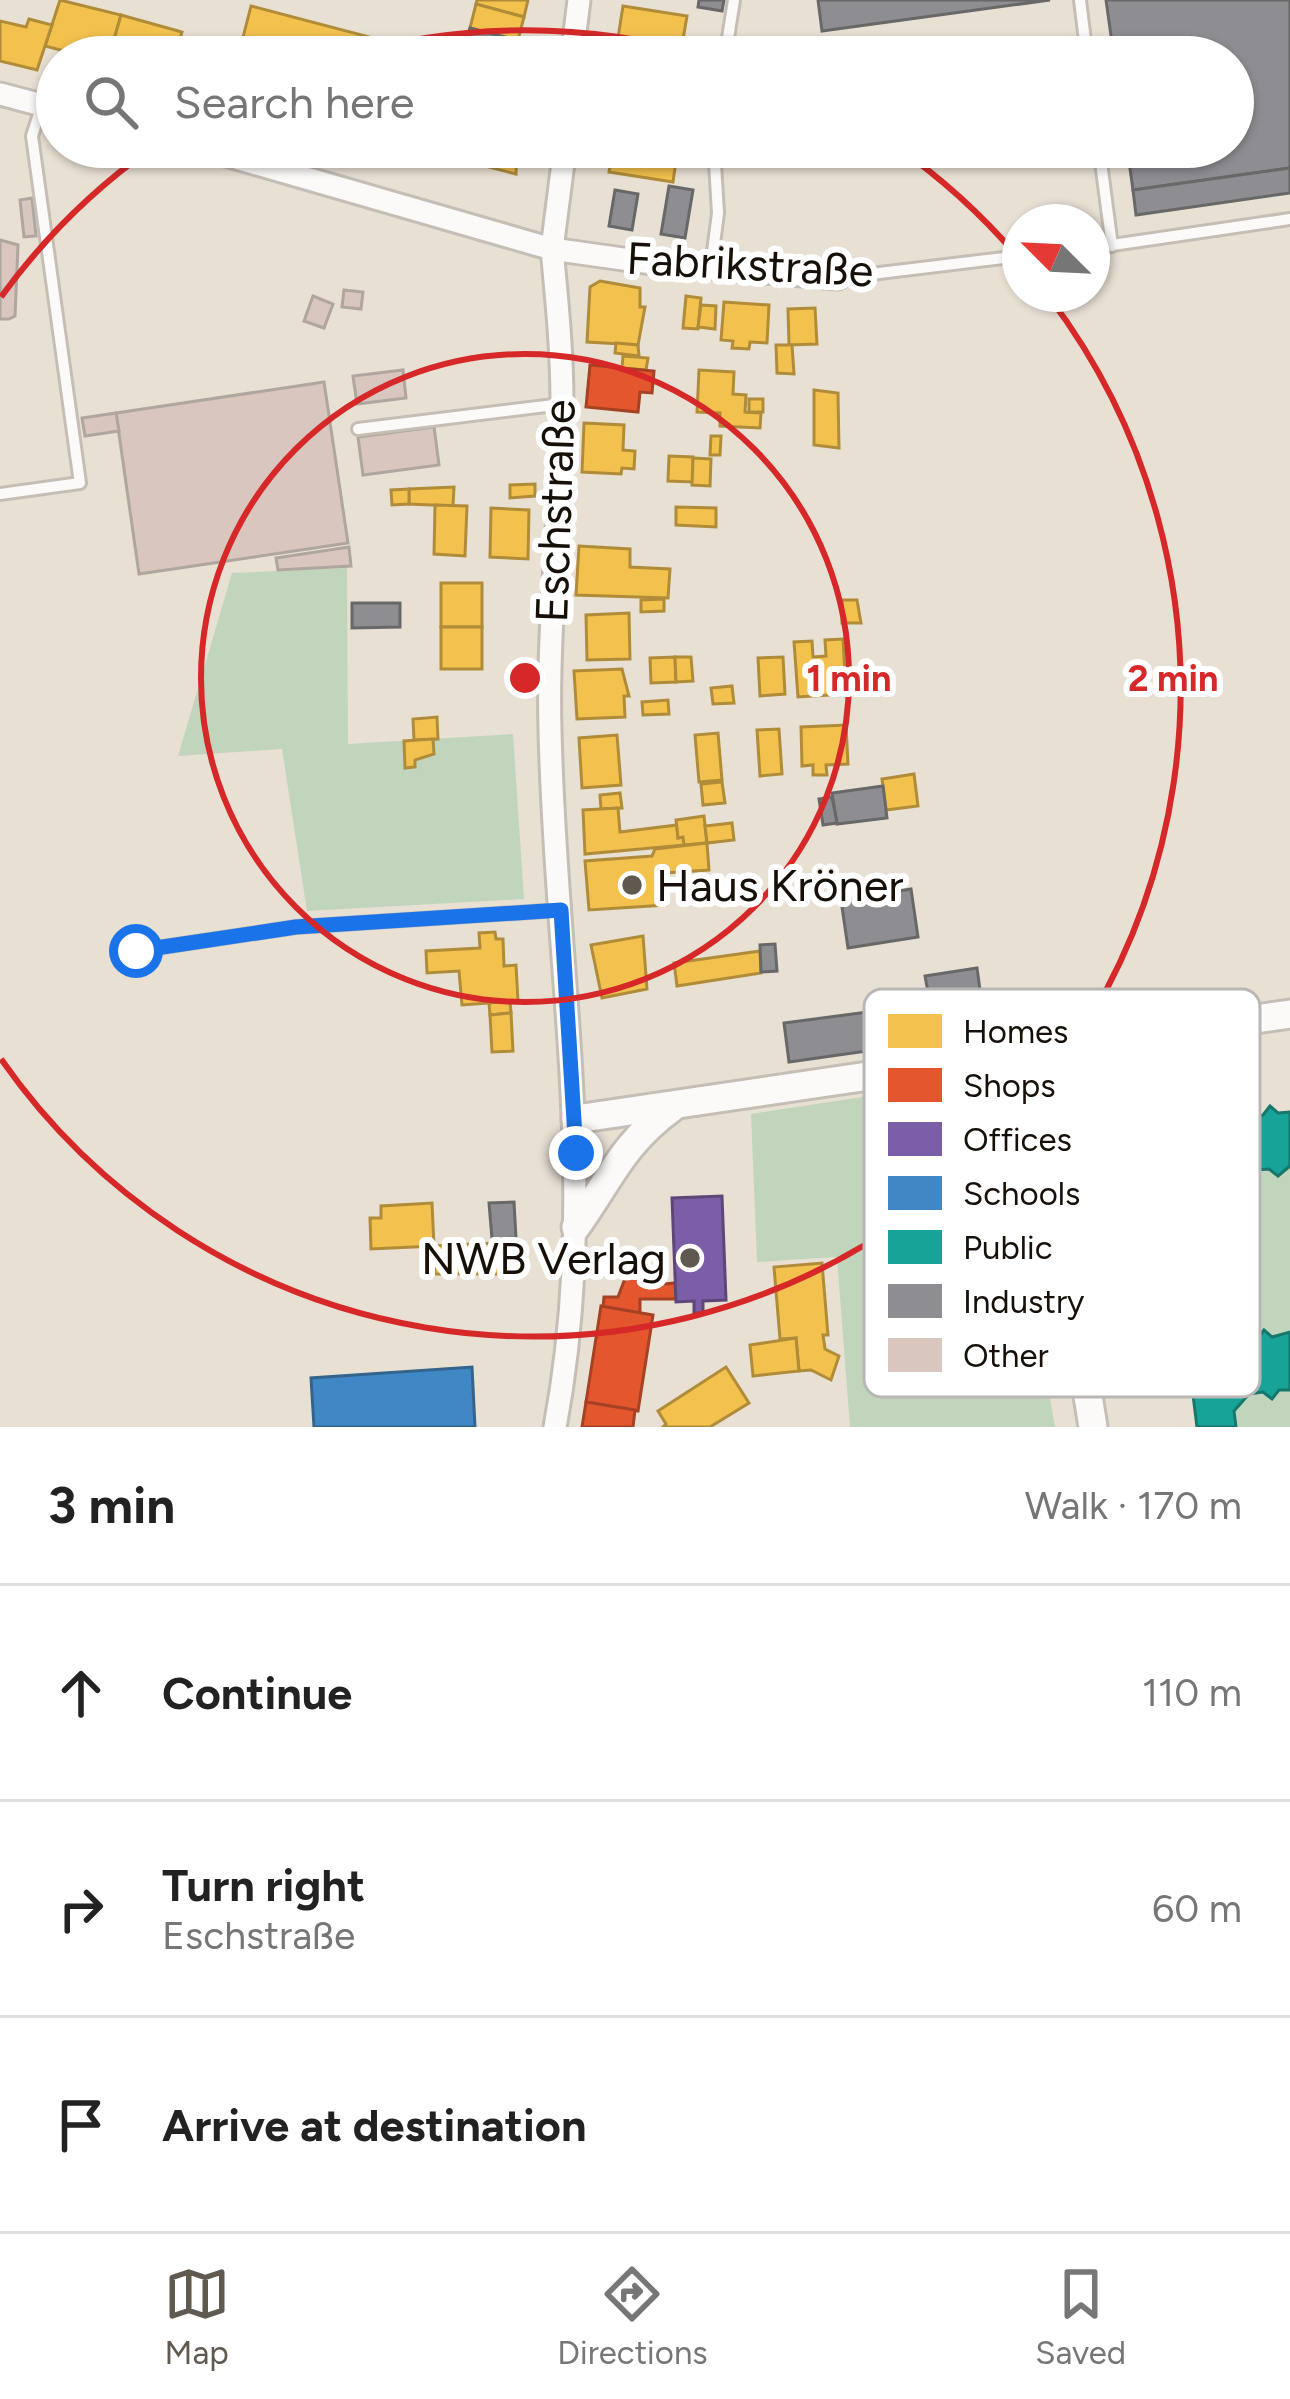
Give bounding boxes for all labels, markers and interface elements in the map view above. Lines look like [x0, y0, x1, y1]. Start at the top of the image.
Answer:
search box [36, 36, 1254, 168]
icon: search [78, 69, 144, 135]
text: Search here [174, 75, 414, 129]
north arrow [1002, 204, 1110, 312]
street label: Fabrikstraße [625, 231, 875, 297]
street label: Eschstraße [524, 399, 586, 623]
centre of rings [504, 657, 546, 699]
text: 1 min [806, 657, 892, 700]
text: 2 min [1128, 657, 1218, 700]
place label: Haus Kröner [656, 858, 904, 912]
marker: Haus Kröner [619, 872, 645, 898]
route start [109, 924, 163, 978]
legend [864, 989, 1260, 1397]
text: Homes [963, 1012, 1068, 1051]
text: Shops [963, 1066, 1056, 1105]
text: Offices [963, 1120, 1072, 1159]
route end [549, 1126, 603, 1180]
text: Schools [963, 1174, 1080, 1213]
text: Public [963, 1228, 1053, 1267]
place label: NWB Verlag [421, 1231, 666, 1285]
marker: NWB Verlag [677, 1245, 703, 1271]
text: Industry [963, 1282, 1085, 1321]
text: Other [963, 1336, 1049, 1375]
text: 3 min [48, 1475, 175, 1536]
text: Walk · 170 m [1025, 1482, 1242, 1529]
icon: ahead [48, 1660, 114, 1726]
text: Continue [162, 1666, 352, 1720]
text: 110 m [1142, 1669, 1242, 1716]
text: Turn right [162, 1858, 365, 1912]
icon: right [48, 1876, 114, 1942]
text: 60 m [1152, 1885, 1242, 1932]
text: Eschstraße [162, 1912, 355, 1959]
icon: arrive [48, 2092, 114, 2158]
text: Arrive at destination [162, 2098, 586, 2152]
tab: Map [164, 2261, 230, 2372]
tab: Directions [557, 2261, 708, 2372]
tab: Saved [1035, 2261, 1126, 2372]

